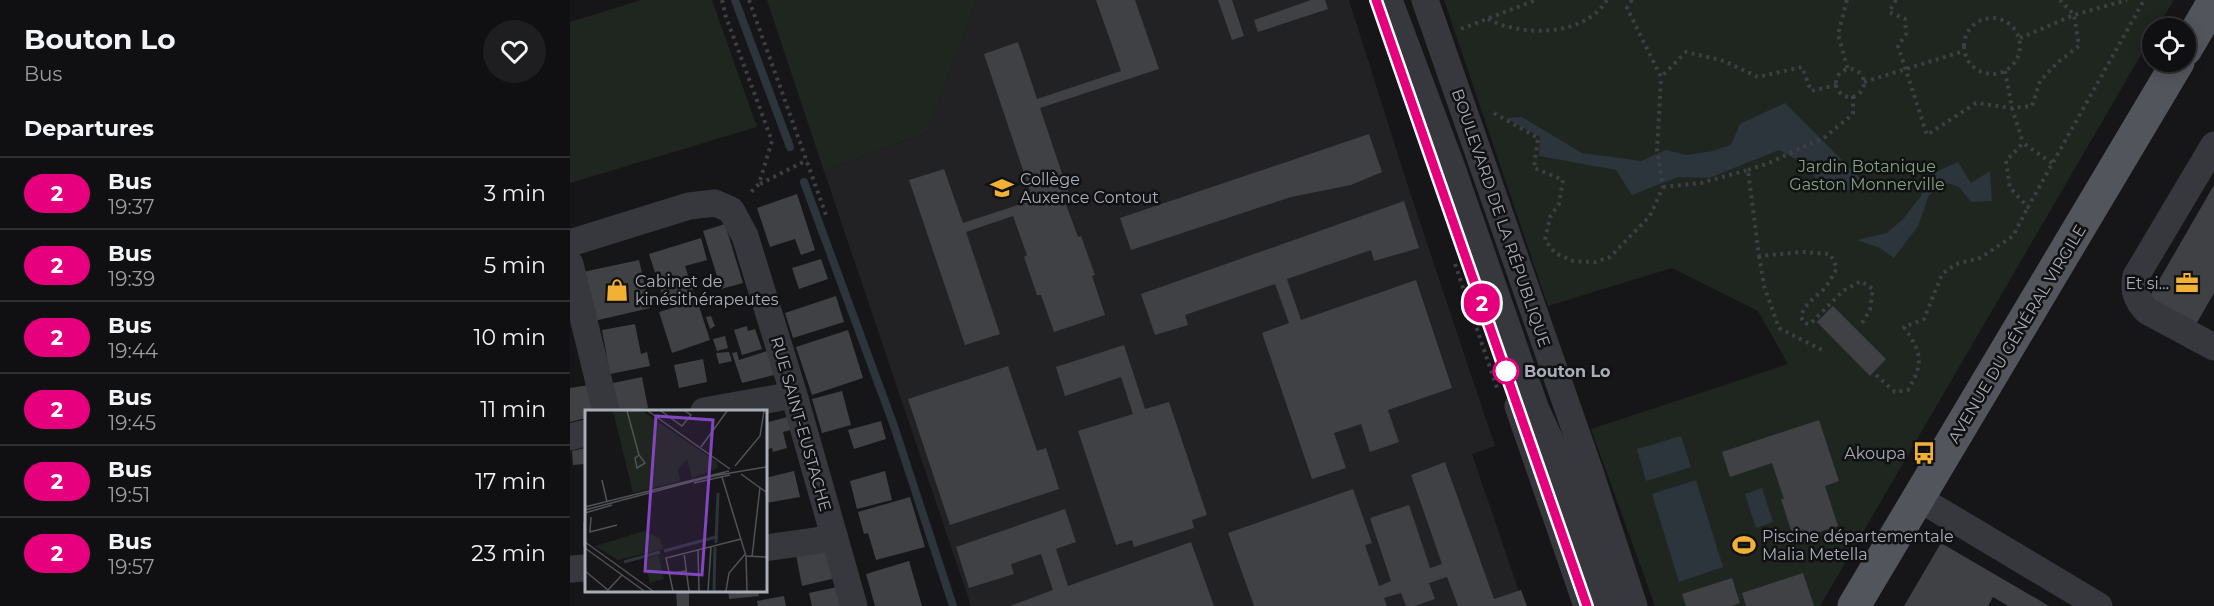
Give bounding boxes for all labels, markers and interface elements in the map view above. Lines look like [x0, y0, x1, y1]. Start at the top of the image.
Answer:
map controls [2142, 18, 2196, 72]
button: locate [2142, 18, 2196, 72]
button: heart [483, 20, 546, 83]
text: Bouton Lo [24, 22, 175, 56]
text: Bus [24, 62, 62, 86]
street label: BOULEVARD DE LA RÉPUBLIQUE [1448, 86, 1554, 350]
text: Departures [24, 115, 154, 142]
park label: Jardin Botanique Gaston Monnerville [1789, 157, 1945, 194]
text: Bus [108, 168, 152, 195]
place label: Collège Auxence Contout [1020, 170, 1159, 207]
school or university icon: Collège Auxence Contout [989, 175, 1015, 201]
text: 3 min [484, 180, 546, 207]
text: 2 [51, 181, 63, 206]
text: 19:37 [108, 195, 154, 219]
street label: AVENUE DU GÉNÉRAL VIRGILE [1944, 221, 2090, 447]
text: Bus [108, 240, 152, 267]
text: 5 min [484, 252, 546, 279]
text: 2 [51, 253, 63, 278]
text: 19:39 [108, 267, 155, 291]
office icon: Et si... [2174, 270, 2200, 296]
place label: Cabinet de kinésithérapeutes [635, 272, 779, 309]
place label: Et si... [2126, 274, 2169, 293]
shop icon: Cabinet de kinésithérapeutes [604, 277, 630, 303]
line badge: 2 [1462, 284, 1502, 322]
text: 2 [1476, 291, 1488, 316]
text: Bus [108, 312, 152, 339]
text: 10 min [474, 324, 546, 351]
text: 2 [51, 325, 63, 350]
street label: RUE SAINT-EUSTACHE [767, 334, 835, 514]
text: 19:44 [108, 339, 158, 363]
marker: Bouton Lo [1493, 358, 1519, 384]
place label: Bouton Lo [1524, 362, 1611, 381]
text: Bus [108, 384, 152, 411]
text: 11 min [480, 396, 546, 423]
text: 2 [51, 397, 63, 422]
inset map [585, 410, 766, 591]
text: 19:45 [108, 411, 156, 435]
bus stop icon: Akoupa [1911, 440, 1937, 466]
place label: Akoupa [1844, 444, 1906, 463]
text: Bus [108, 456, 152, 483]
text: 17 min [475, 468, 546, 495]
text: 2 [51, 469, 63, 494]
text: 19:51 [108, 483, 150, 507]
place label: Piscine départementale Malia Metella [1762, 527, 1954, 564]
text: Bus [108, 528, 152, 555]
sports icon: Piscine départementale Malia Metella [1731, 532, 1757, 558]
text: 23 min [471, 540, 546, 567]
text: 2 [51, 541, 63, 566]
text: 19:57 [108, 555, 154, 579]

